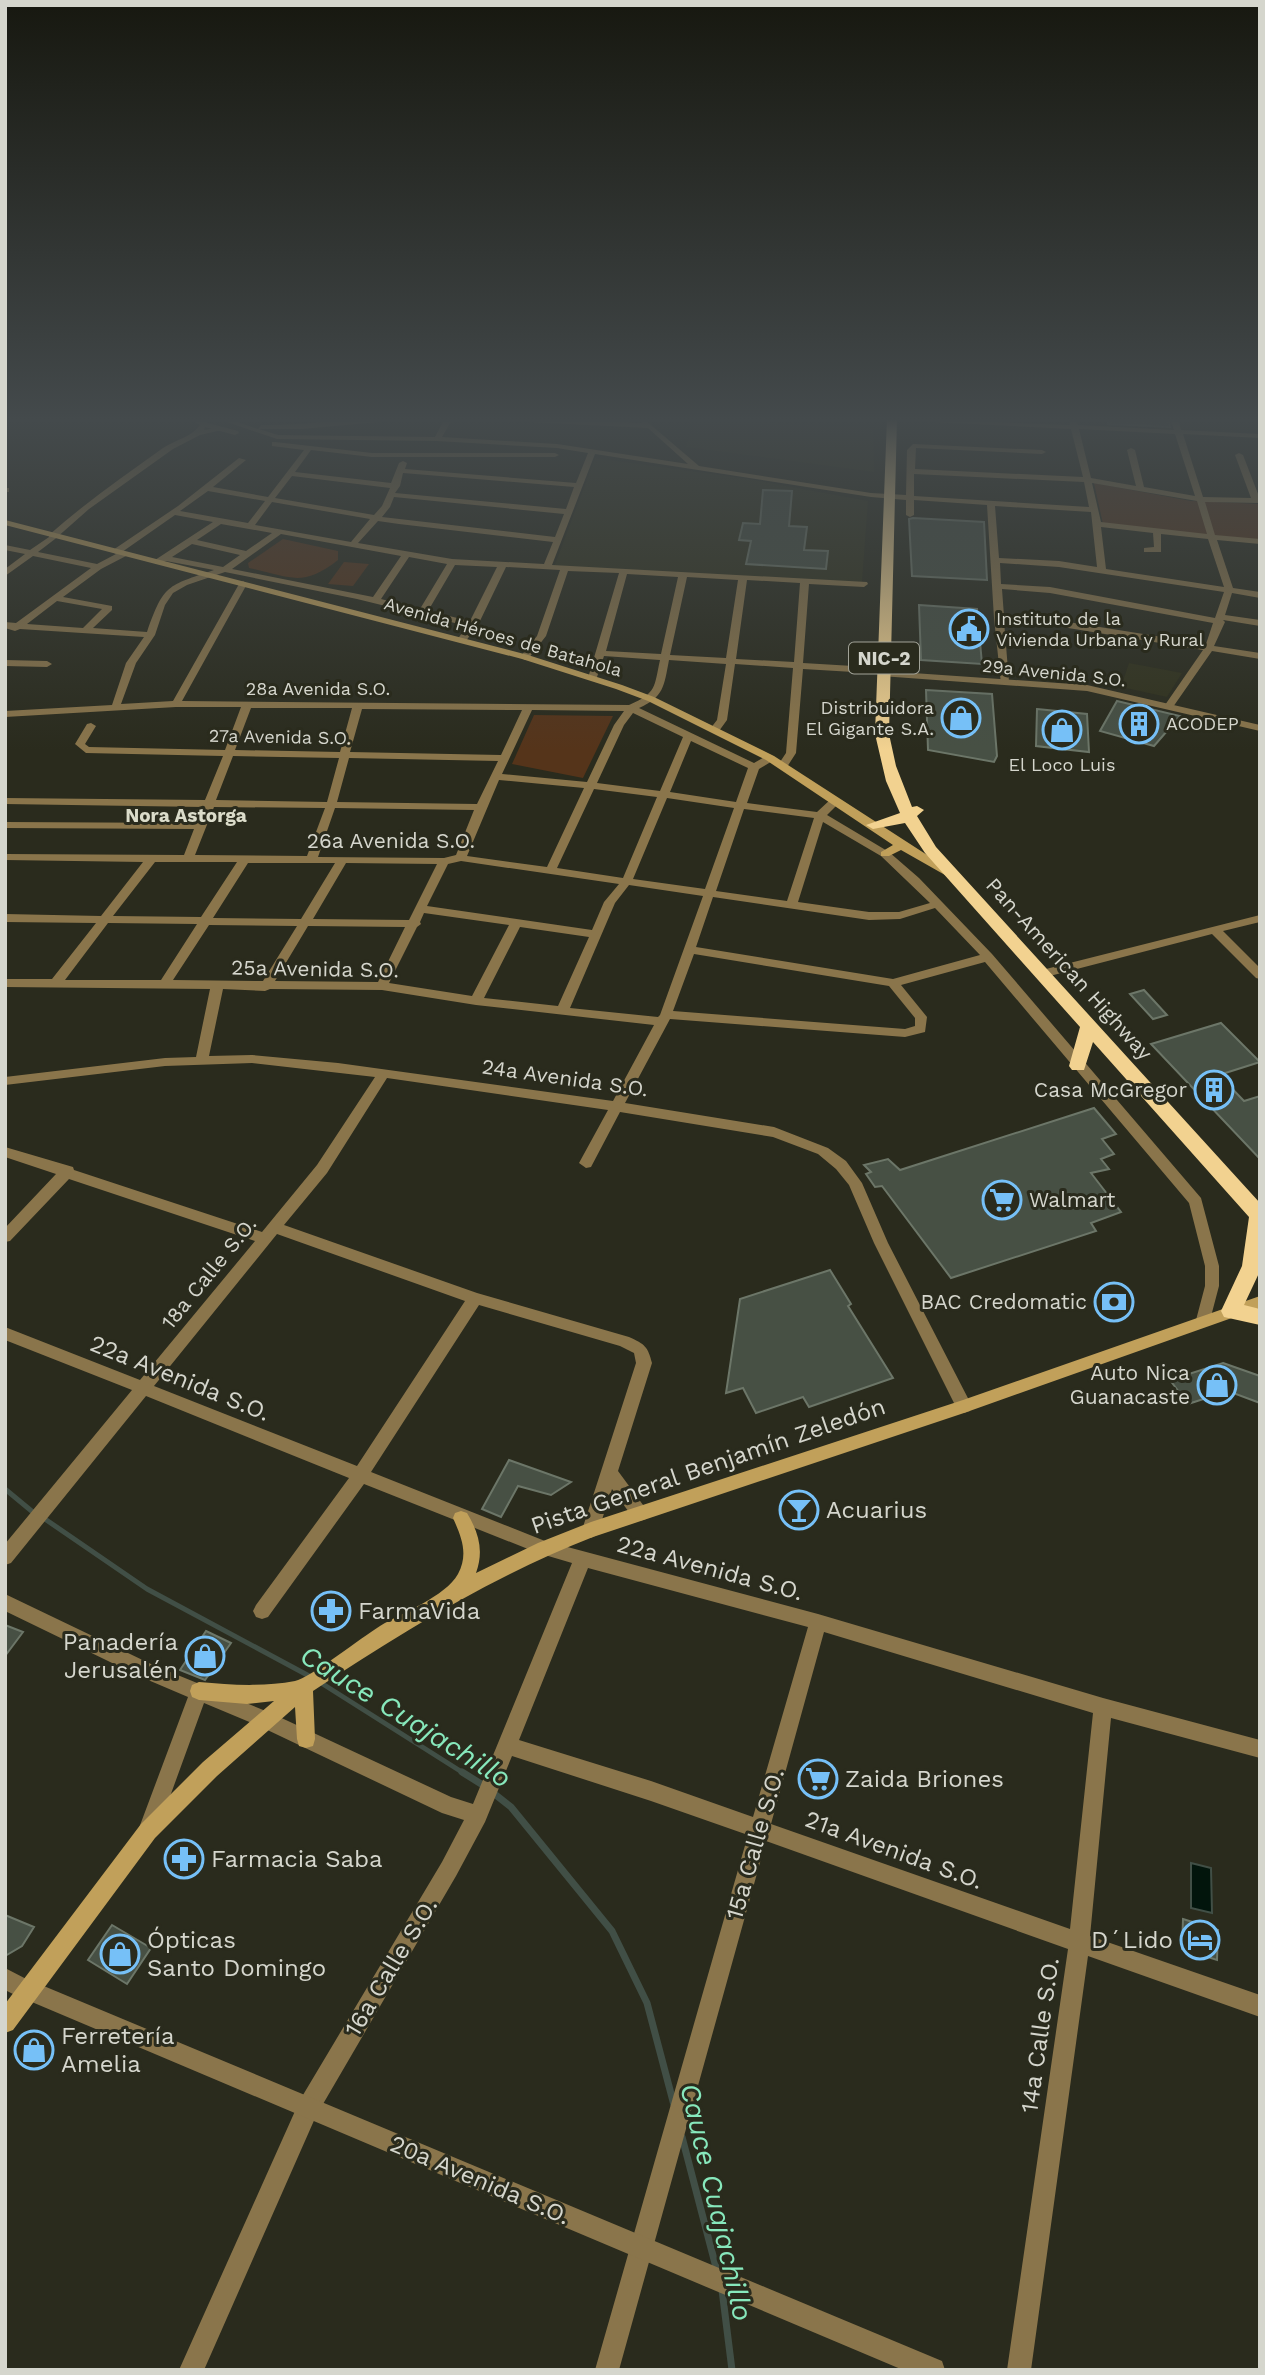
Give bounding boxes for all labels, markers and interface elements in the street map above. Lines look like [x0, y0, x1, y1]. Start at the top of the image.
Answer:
street label: Avenida Héroes de Batahola [382, 592, 624, 681]
public building icon: Instituto de la Vivienda Urbana y Rural [948, 608, 990, 650]
place label: Instituto de la Vivienda Urbana y Rural [996, 608, 1205, 650]
road number: NIC-2 [849, 642, 919, 674]
street label: 29a Avenida S.O. [981, 655, 1127, 690]
street label: 28a Avenida S.O. [246, 678, 390, 699]
place label: Distribuidora El Gigante S.A. [805, 697, 934, 739]
shop icon: Distribuidora El Gigante S.A. [940, 697, 982, 739]
building icon: ACODEP [1118, 703, 1160, 745]
shop icon: El Loco Luis [1041, 709, 1083, 751]
place label: ACODEP [1166, 713, 1239, 734]
street label: 27a Avenida S.O. [209, 725, 351, 748]
place label: El Loco Luis [1009, 754, 1115, 775]
district label: Nora Astorga [125, 804, 247, 827]
street label: 26a Avenida S.O. [307, 828, 475, 853]
street label: Pan-American Highway [981, 872, 1158, 1065]
street label: 25a Avenida S.O. [231, 955, 399, 982]
street label: 24a Avenida S.O. [480, 1053, 650, 1102]
building icon: Casa McGregor [1193, 1069, 1235, 1111]
place label: Casa McGregor [1034, 1077, 1187, 1102]
supermarket icon: Walmart [981, 1179, 1023, 1221]
place label: Walmart [1029, 1187, 1115, 1212]
street label: 18a Calle S.O. [156, 1212, 261, 1334]
bank icon: BAC Credomatic [1093, 1281, 1135, 1323]
place label: BAC Credomatic [920, 1289, 1087, 1314]
street label: 22a Avenida S.O. [86, 1329, 274, 1427]
place label: Auto Nica Guanacaste [1069, 1360, 1190, 1409]
shop icon: Auto Nica Guanacaste [1196, 1364, 1238, 1406]
street label: Pista General Benjamín Zeledón [527, 1392, 889, 1540]
bar icon: Acuarius [778, 1489, 820, 1531]
place label: Acuarius [826, 1496, 927, 1524]
street label: 22a Avenida S.O. [614, 1530, 806, 1606]
pharmacy icon: FarmaVida [310, 1590, 352, 1632]
place label: FarmaVida [358, 1597, 480, 1625]
place label: Panadería Jerusalén [63, 1628, 178, 1684]
shop icon: Panadería Jerusalén [184, 1635, 226, 1677]
water label: Cauce Cuajachillo [294, 1638, 517, 1795]
supermarket icon: Zaida Briones [797, 1758, 839, 1800]
street label: 15a Calle S.O. [720, 1765, 790, 1923]
place label: Zaida Briones [845, 1765, 1004, 1793]
street label: 21a Avenida S.O. [801, 1805, 987, 1895]
pharmacy icon: Farmacia Saba [163, 1838, 205, 1880]
place label: Farmacia Saba [211, 1845, 383, 1873]
street label: 16a Calle S.O. [339, 1893, 443, 2041]
hotel icon: D´Lido [1179, 1919, 1221, 1961]
place label: Ópticas Santo Domingo [147, 1926, 326, 1982]
place label: D´Lido [1091, 1926, 1173, 1954]
shop icon: Ópticas Santo Domingo [99, 1933, 141, 1975]
street label: 14a Calle S.O. [1015, 1956, 1065, 2114]
place label: Ferretería Amelia [61, 2022, 175, 2078]
shop icon: Ferretería Amelia [13, 2029, 55, 2071]
water label: Cauce Cuajachillo [673, 2080, 760, 2324]
street label: 20a Avenida S.O. [386, 2129, 574, 2231]

